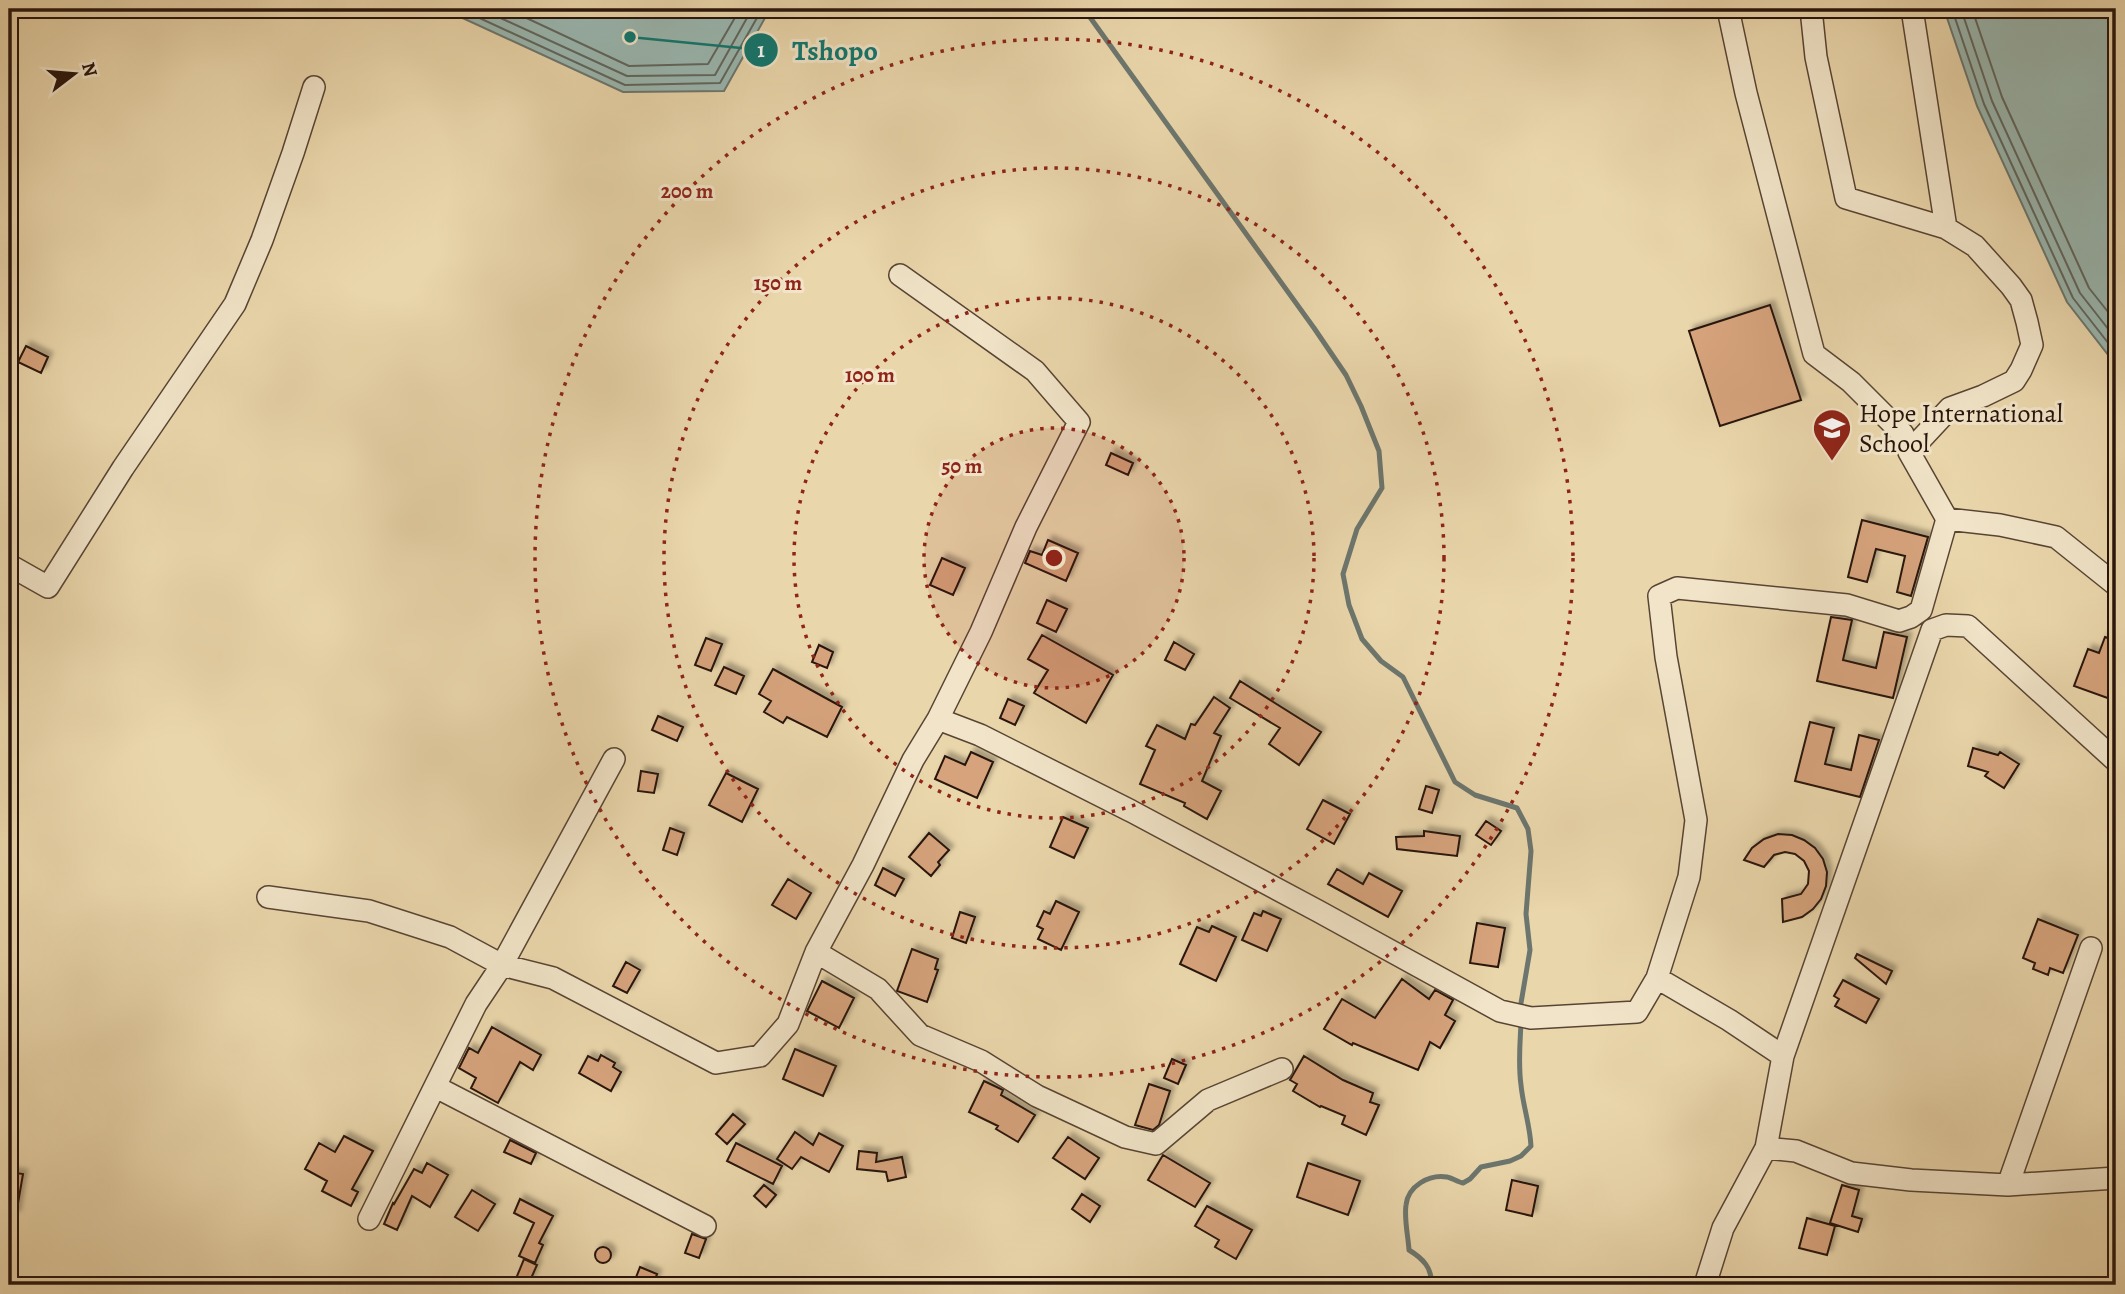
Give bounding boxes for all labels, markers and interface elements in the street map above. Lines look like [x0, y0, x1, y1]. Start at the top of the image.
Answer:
callout: Tshopo [743, 25, 892, 74]
text: Tshopo [792, 32, 878, 70]
text: 1 [757, 36, 765, 64]
north arrow [38, 38, 108, 108]
text: N [75, 59, 104, 80]
text: 200 m [661, 177, 714, 205]
text: 150 m [754, 269, 803, 297]
text: 100 m [845, 361, 895, 389]
place label: Hope International School [1859, 396, 2063, 461]
school or university icon: Hope International School [1811, 407, 1853, 462]
text: 50 m [942, 452, 983, 480]
centre of rings [1042, 546, 1066, 570]

